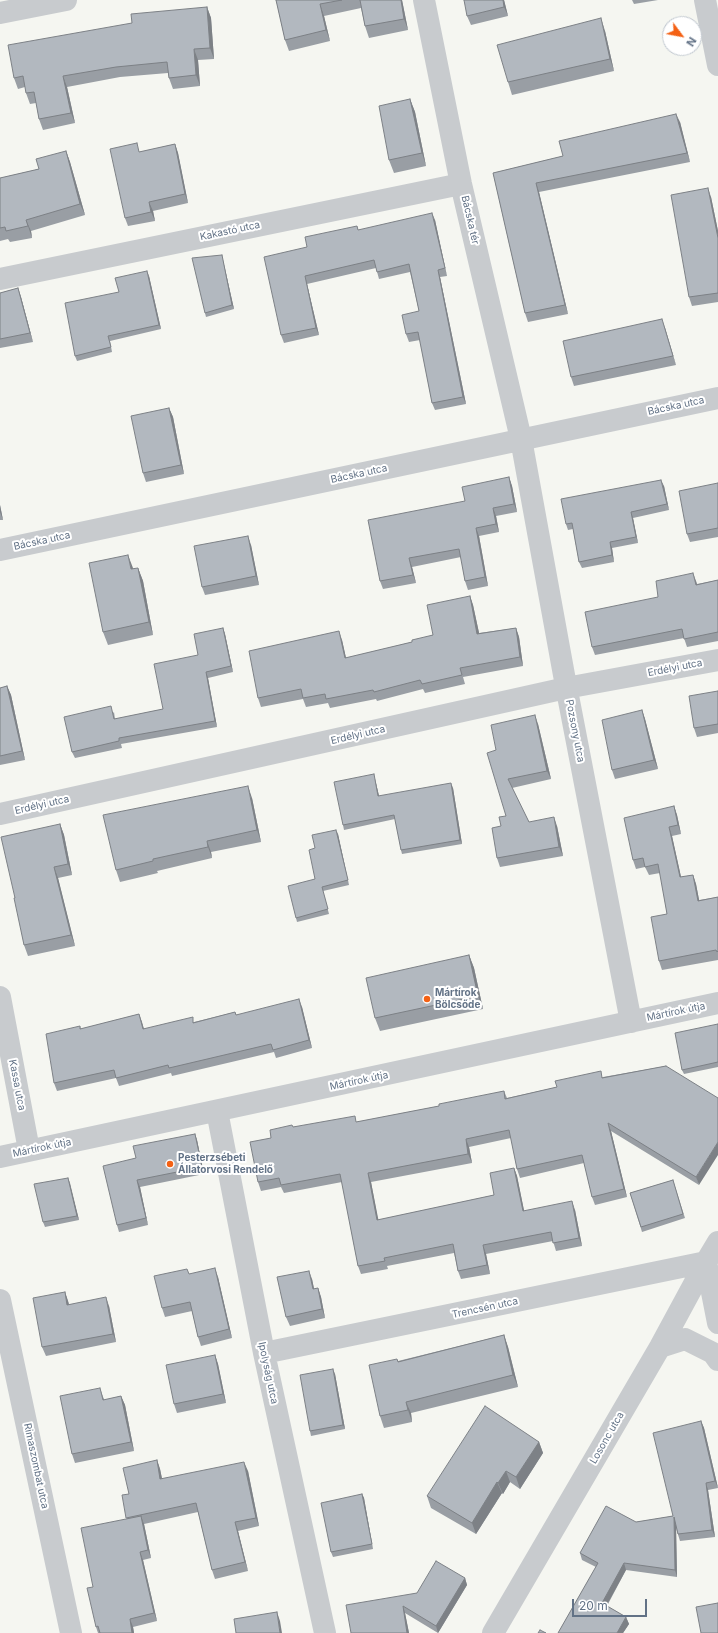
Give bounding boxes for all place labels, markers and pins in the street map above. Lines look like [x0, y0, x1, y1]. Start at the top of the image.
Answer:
place label: Mártírok Bölcsőde [435, 987, 480, 1010]
marker: Mártírok Bölcsőde [422, 994, 432, 1004]
place label: Pesterzsébeti Állatorvosi Rendelő [178, 1152, 273, 1176]
marker: Pesterzsébeti Állatorvosi Rendelő [165, 1159, 175, 1169]

